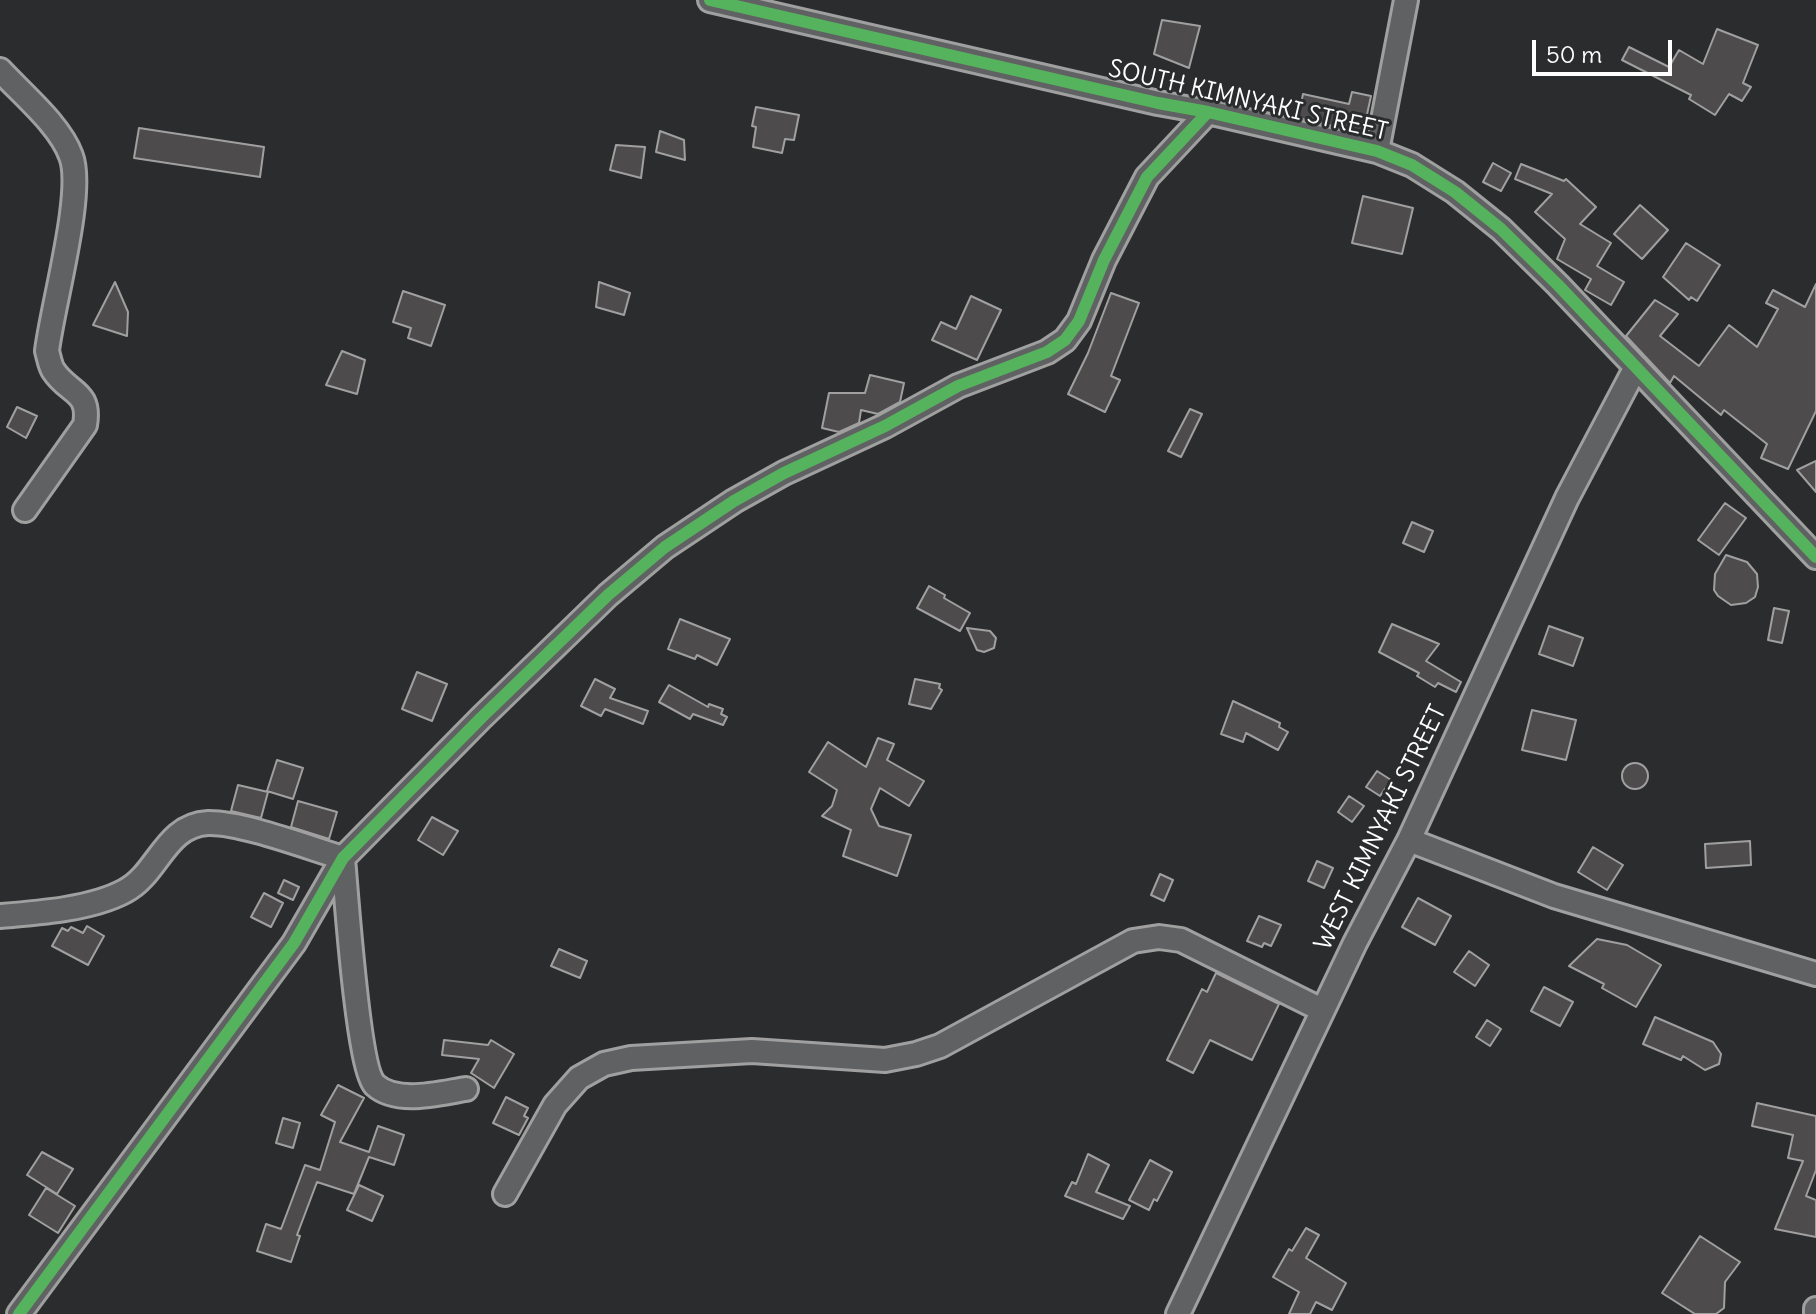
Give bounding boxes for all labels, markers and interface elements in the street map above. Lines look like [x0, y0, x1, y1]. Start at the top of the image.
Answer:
scale bar [1536, 24, 1676, 74]
text: 50 m [1546, 39, 1602, 69]
street label: SOUTH KIMNYAKI STREET [1106, 55, 1390, 147]
street label: WEST KIMNYAKI STREET [1309, 701, 1453, 955]

